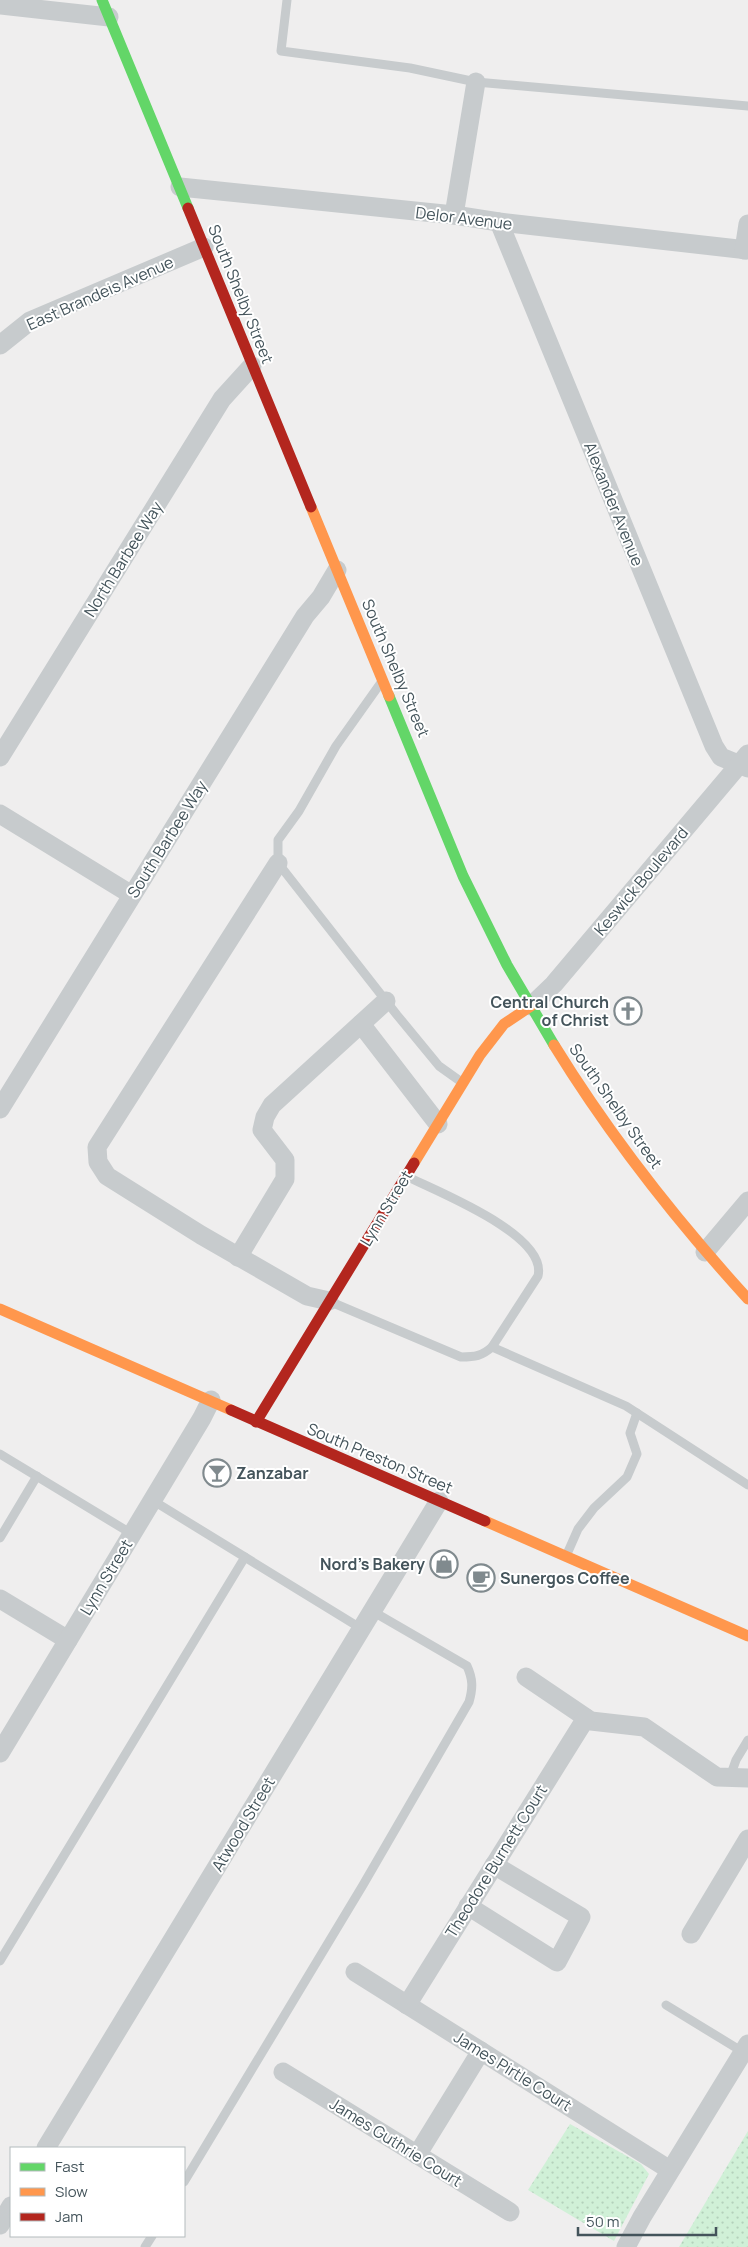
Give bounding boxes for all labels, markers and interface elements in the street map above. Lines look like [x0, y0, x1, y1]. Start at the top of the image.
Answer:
street label: Delor Avenue [414, 201, 514, 235]
street label: South Shelby Street [203, 221, 279, 367]
street label: East Brandeis Avenue [23, 251, 177, 335]
street label: Alexander Avenue [579, 439, 649, 569]
street label: North Barbee Way [79, 497, 168, 621]
street label: South Shelby Street [357, 596, 435, 740]
street label: South Barbee Way [122, 776, 212, 902]
street label: Keswick Boulevard [589, 822, 693, 940]
place label: Central Church of Christ [490, 991, 609, 1031]
church icon: Central Church of Christ [613, 996, 643, 1026]
street label: South Shelby Street [565, 1039, 667, 1173]
street label: Lynn Street [355, 1166, 417, 1250]
street label: South Preston Street [304, 1417, 456, 1499]
bar icon: Zanzabar [202, 1458, 232, 1488]
place label: Zanzabar [236, 1462, 309, 1484]
street label: Lynn Street [75, 1535, 137, 1619]
shop icon: Nord's Bakery [429, 1549, 459, 1579]
place label: Nord's Bakery [320, 1553, 425, 1575]
cafe icon: Sunergos Coffee [466, 1563, 496, 1593]
place label: Sunergos Coffee [500, 1567, 630, 1589]
street label: Atwood Street [206, 1773, 280, 1875]
street label: Theodore Burnett Court [440, 1780, 552, 1942]
street label: James Pirtle Court [450, 2026, 576, 2116]
street label: James Guthrie Court [326, 2092, 466, 2192]
legend [10, 2147, 185, 2237]
text: Fast [55, 2156, 84, 2177]
text: Slow [55, 2181, 88, 2202]
scale bar [578, 2204, 716, 2236]
text: Jam [55, 2206, 83, 2227]
text: 50 m [586, 2211, 620, 2232]

